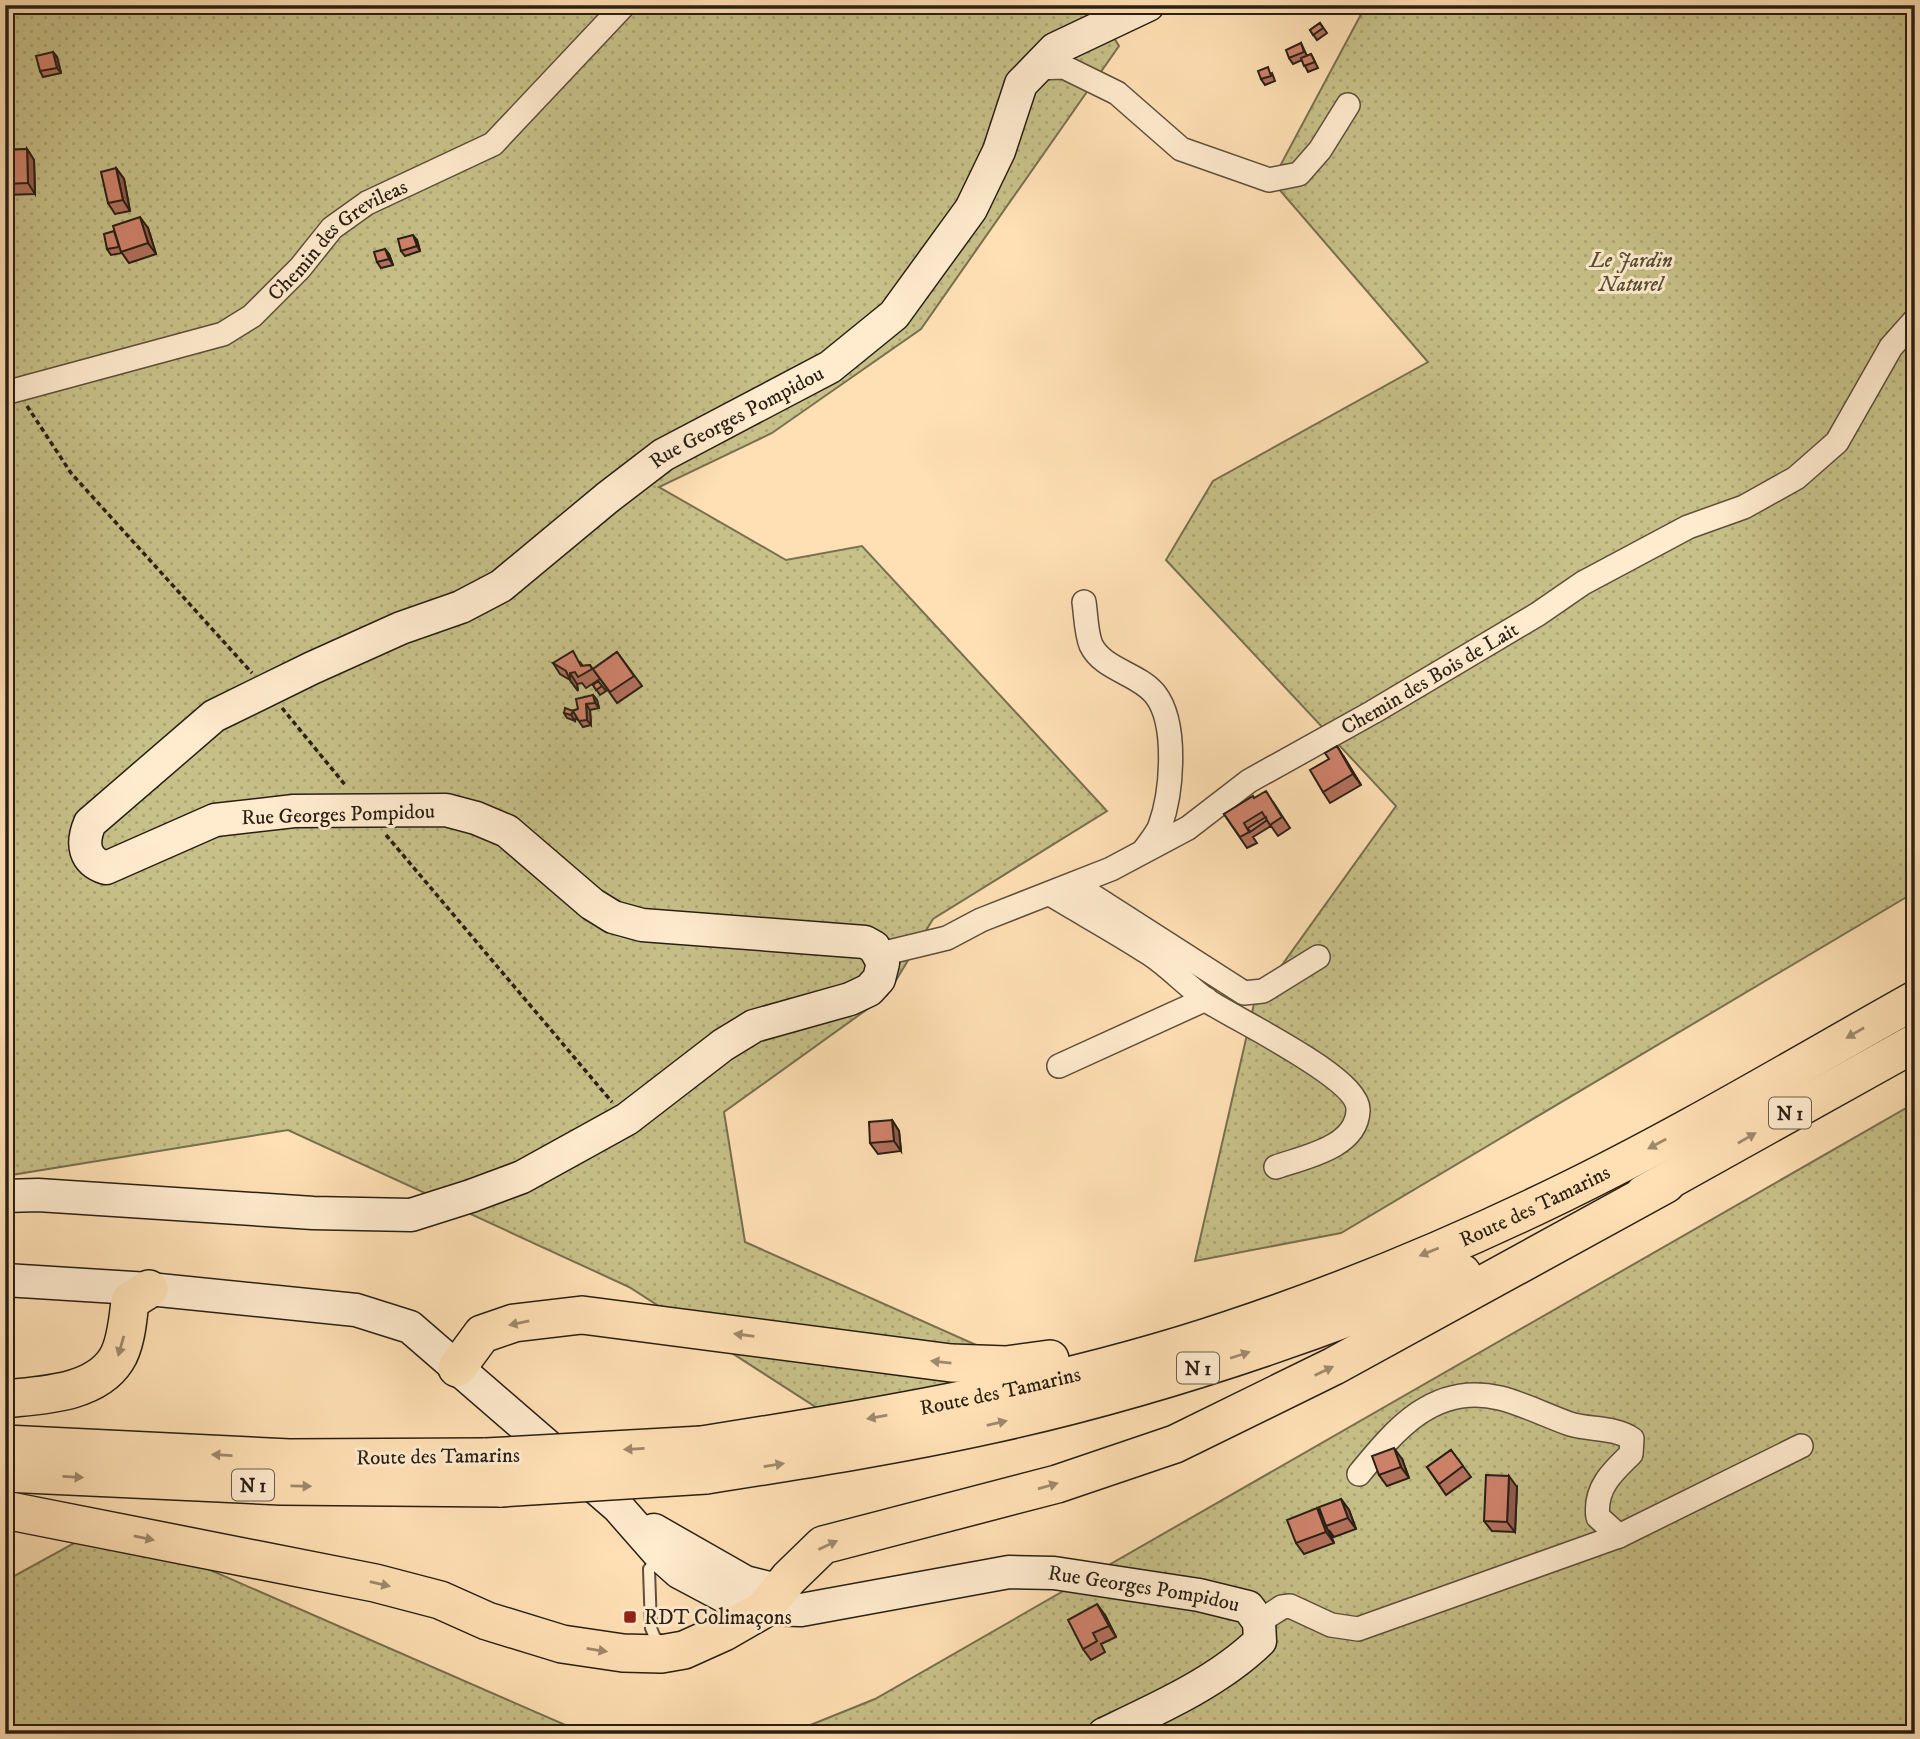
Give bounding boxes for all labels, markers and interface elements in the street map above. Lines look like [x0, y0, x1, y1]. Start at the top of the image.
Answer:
street label: Chemin des Grevileas [263, 174, 412, 307]
park label: Le Jardin Naturel [1589, 248, 1673, 298]
street label: Rue Georges Pompidou [644, 361, 828, 475]
street label: Chemin des Bois de Lait [1337, 617, 1524, 741]
street label: Rue Georges Pompidou [241, 799, 435, 831]
one-way arrow [1846, 1027, 1865, 1039]
road number: N 1 [1769, 1098, 1811, 1128]
one-way arrow [1737, 1132, 1756, 1144]
one-way arrow [1647, 1138, 1666, 1150]
street label: Route des Tamarins [1455, 1160, 1615, 1253]
one-way arrow [1418, 1246, 1439, 1257]
one-way arrow [508, 1318, 530, 1329]
one-way arrow [733, 1330, 755, 1341]
one-way arrow [115, 1335, 126, 1357]
one-way arrow [1229, 1349, 1250, 1360]
road number: N 1 [1177, 1352, 1219, 1384]
one-way arrow [930, 1356, 952, 1367]
street label: Route des Tamarins [918, 1362, 1083, 1422]
one-way arrow [1314, 1366, 1334, 1377]
one-way arrow [866, 1412, 888, 1423]
one-way arrow [986, 1417, 1008, 1428]
street label: Route des Tamarins [356, 1443, 520, 1471]
one-way arrow [622, 1443, 644, 1454]
one-way arrow [211, 1450, 233, 1461]
one-way arrow [763, 1459, 785, 1470]
road number: N 1 [232, 1470, 274, 1500]
one-way arrow [63, 1472, 85, 1483]
one-way arrow [290, 1481, 312, 1492]
one-way arrow [1037, 1481, 1058, 1491]
one-way arrow [133, 1533, 155, 1544]
one-way arrow [818, 1539, 838, 1551]
street label: Rue Georges Pompidou [1046, 1560, 1242, 1618]
one-way arrow [370, 1579, 392, 1590]
place label: RDT Colimaçons [644, 1605, 792, 1631]
marker: RDT Colimaçons [622, 1609, 638, 1625]
one-way arrow [587, 1645, 609, 1656]

